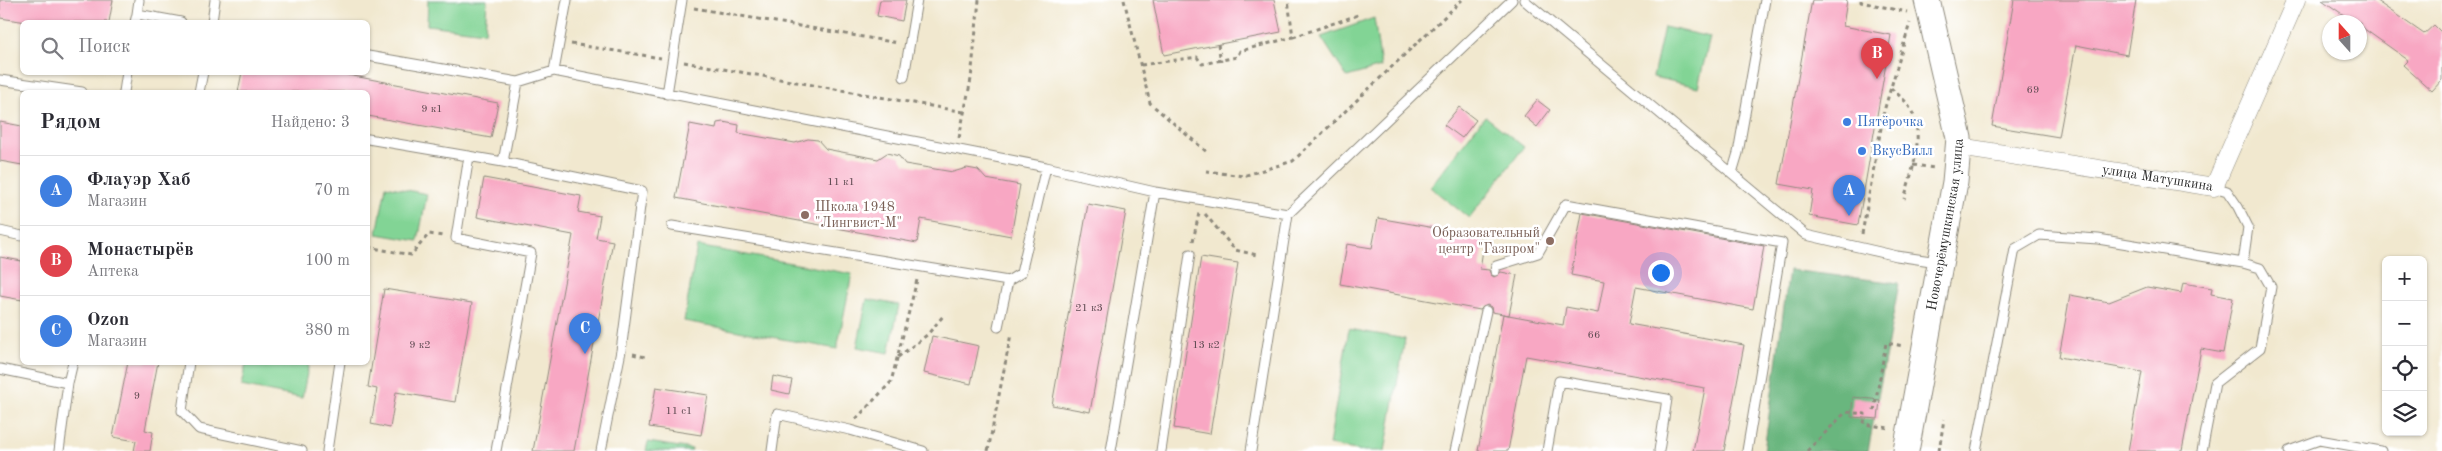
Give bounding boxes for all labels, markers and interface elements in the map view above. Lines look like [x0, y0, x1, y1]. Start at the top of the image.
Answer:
north arrow [2322, 15, 2367, 60]
search box [20, 20, 370, 75]
icon: search [38, 34, 66, 62]
text: Поиск [78, 38, 130, 57]
pin: B [1861, 38, 1893, 79]
house number: 69 [2027, 85, 2039, 96]
house number: 9 к1 [421, 104, 443, 115]
text: Рядом [40, 112, 101, 133]
text: Найдено: 3 [271, 115, 350, 131]
place label: Пятёрочка [1857, 115, 1924, 129]
marker: Пятёрочка [1841, 116, 1853, 128]
street label: Новочерёмушкинская улица [1925, 138, 1966, 312]
place label: ВкусВилл [1872, 144, 1933, 158]
marker: ВкусВилл [1856, 145, 1868, 157]
street label: улица Матушкина [2101, 163, 2214, 194]
text: Флауэр Хаб [87, 171, 191, 190]
pin: A [1833, 175, 1865, 216]
house number: 11 к1 [827, 177, 855, 188]
text: A [50, 183, 62, 199]
text: 70 m [314, 183, 350, 199]
text: Магазин [87, 194, 147, 210]
place label: Школа 1948 "Лингвист-М" [815, 200, 902, 230]
marker: Школа 1948 "Лингвист-М" [799, 209, 811, 221]
place label: Образовательный центр "Газпром" [1432, 226, 1540, 256]
marker: Образовательный центр "Газпром" [1544, 235, 1556, 247]
text: Монастырёв [87, 241, 194, 260]
text: B [50, 253, 62, 269]
text: 100 m [305, 253, 350, 269]
map controls [2382, 256, 2427, 436]
button: + [2382, 256, 2427, 301]
your location [1648, 260, 1674, 286]
text: Аптека [87, 264, 139, 280]
button: − [2382, 301, 2427, 346]
house number: 21 к3 [1075, 303, 1103, 314]
text: Ozon [87, 311, 129, 330]
pin: C [569, 313, 601, 354]
text: C [51, 323, 61, 339]
text: 380 m [305, 323, 350, 339]
house number: 66 [1588, 330, 1600, 341]
text: Магазин [87, 334, 147, 350]
house number: 9 к2 [409, 340, 431, 351]
house number: 13 к2 [1192, 340, 1220, 351]
button: locate [2382, 346, 2427, 391]
house number: 9 [134, 391, 140, 402]
button: layers [2382, 391, 2427, 436]
house number: 11 с1 [665, 406, 693, 417]

